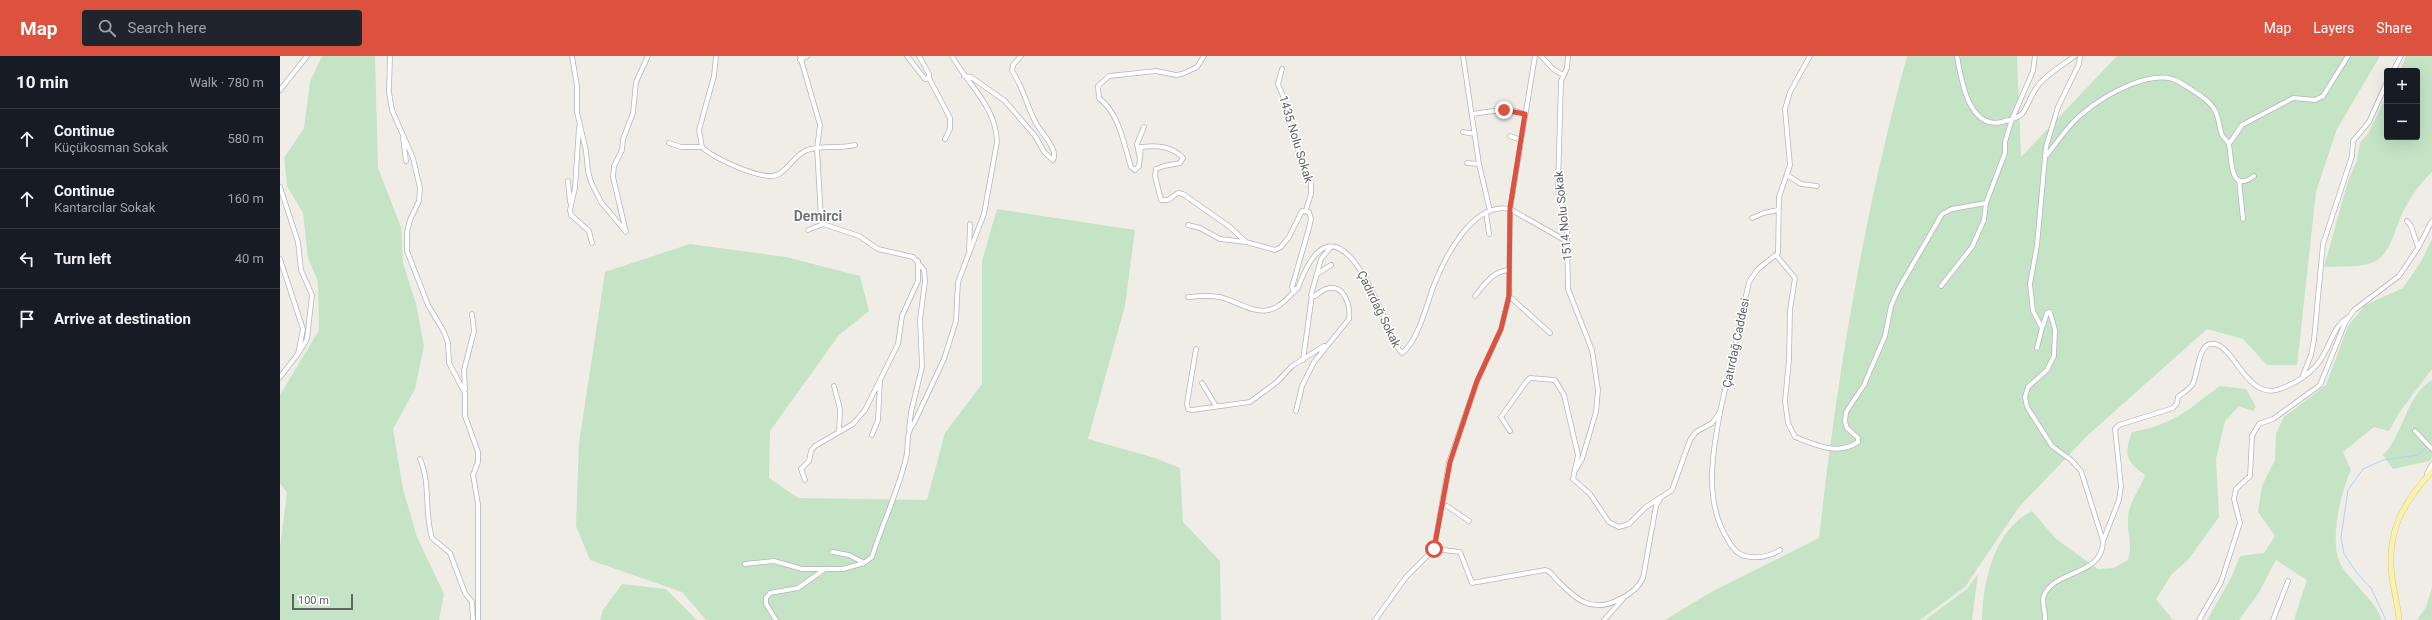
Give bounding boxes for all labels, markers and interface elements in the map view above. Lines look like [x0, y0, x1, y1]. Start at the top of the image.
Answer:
search box [82, 10, 362, 46]
text: Map [20, 17, 58, 40]
icon: search [96, 17, 118, 39]
text: Search here [128, 19, 206, 37]
text: Map [2264, 20, 2291, 36]
text: Layers [2313, 20, 2354, 36]
text: Share [2376, 20, 2412, 36]
map controls [2384, 68, 2420, 140]
button: + [2384, 68, 2420, 104]
text: 10 min [16, 72, 69, 92]
text: Walk · 780 m [189, 75, 264, 90]
street label: 1435 Nolu Sokak [1276, 94, 1316, 185]
route end [1495, 101, 1513, 119]
button: − [2384, 104, 2420, 140]
text: Continue [54, 122, 115, 140]
icon: ahead [16, 128, 38, 150]
text: 580 m [227, 131, 264, 146]
text: Küçükosman Sokak [54, 140, 168, 155]
street label: 1514 Nolu Sokak [1551, 169, 1575, 262]
text: Continue [54, 182, 115, 200]
icon: ahead [16, 188, 38, 210]
text: 160 m [227, 191, 264, 206]
text: Kantarcılar Sokak [54, 200, 155, 215]
district label: Demirci [794, 208, 842, 224]
icon: left [16, 248, 38, 270]
text: Turn left [54, 250, 111, 268]
text: 40 m [235, 251, 264, 266]
street label: Çadırdağ Sokak [1354, 268, 1404, 351]
street label: Çatırdağ Caddesi [1720, 297, 1752, 389]
icon: arrive [16, 308, 38, 330]
text: Arrive at destination [54, 310, 191, 328]
route start [1425, 540, 1443, 558]
scale bar [292, 592, 353, 611]
text: 100 m [298, 594, 329, 607]

